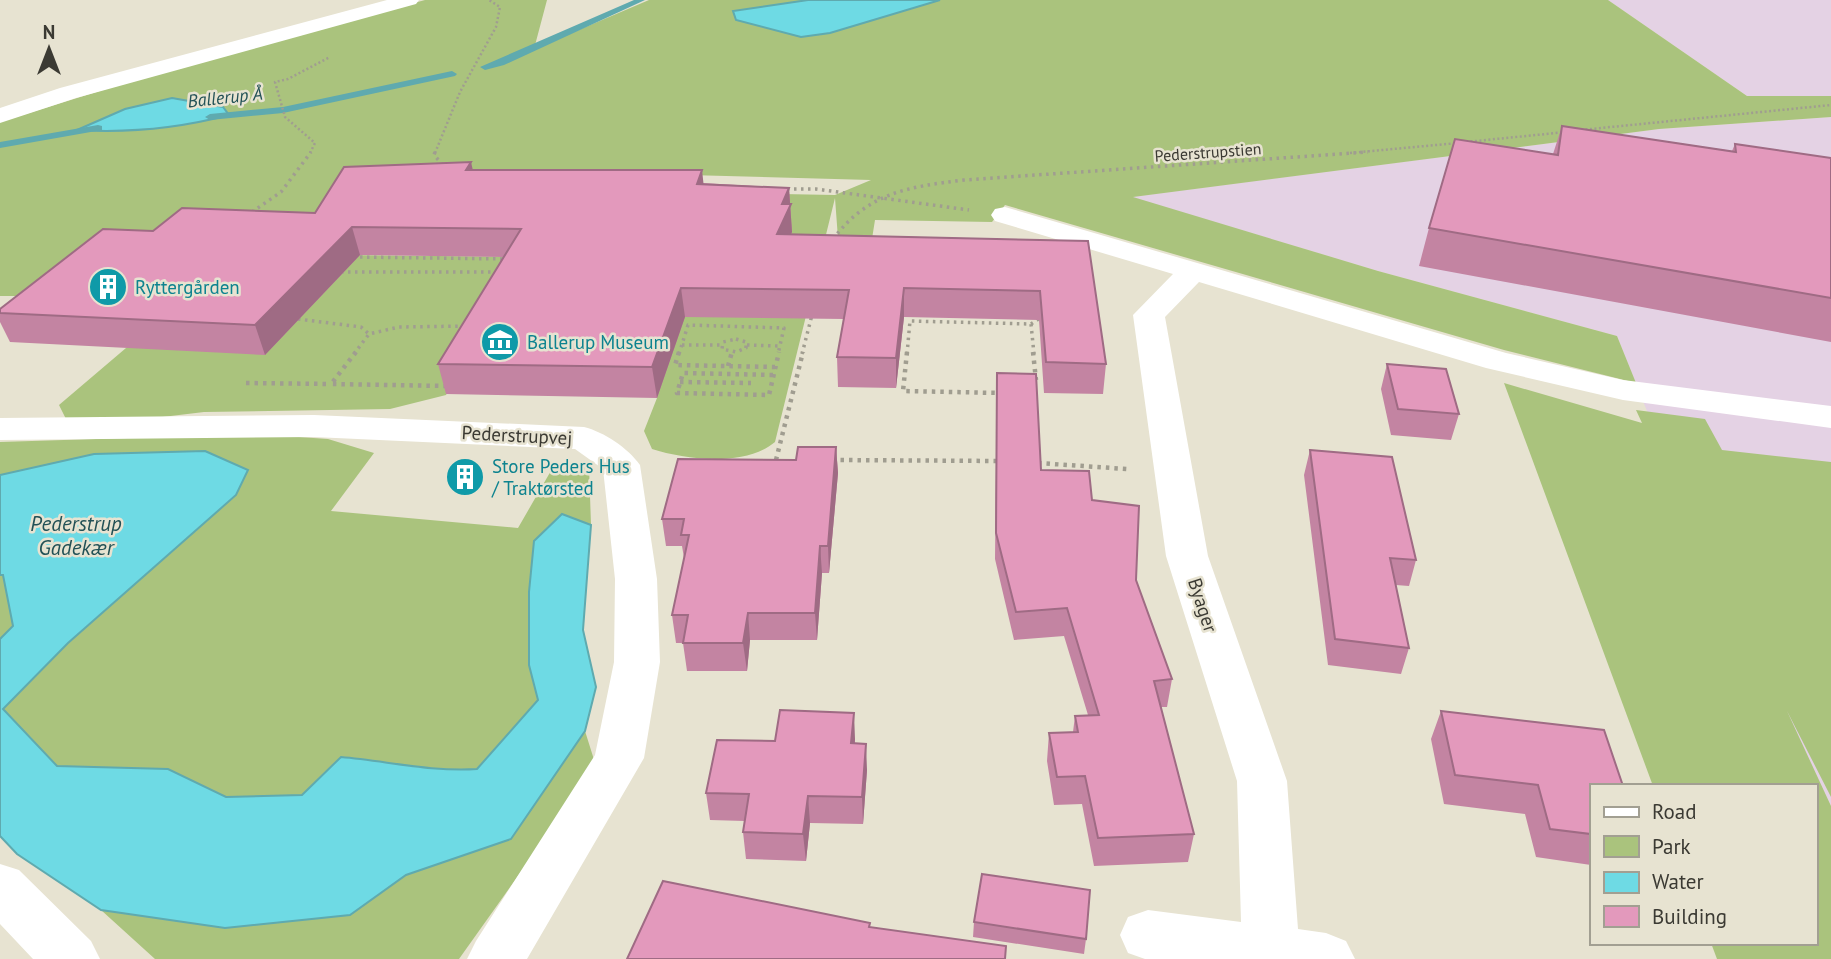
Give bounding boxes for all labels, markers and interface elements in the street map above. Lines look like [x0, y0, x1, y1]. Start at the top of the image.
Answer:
north arrow [14, 14, 84, 84]
text: N [43, 20, 55, 44]
water label: Ballerup Å [186, 82, 264, 112]
street label: Pederstrupstien [1154, 138, 1262, 166]
building icon: Ryttergården [87, 266, 129, 308]
place label: Ryttergården [135, 275, 240, 299]
museum icon: Ballerup Museum [479, 321, 521, 363]
place label: Ballerup Museum [527, 330, 669, 354]
street label: Pederstrupvej [461, 420, 573, 450]
place label: Store Peders Hus / Traktørsted [491, 454, 630, 500]
building icon: Store Peders Hus / Traktørsted [444, 456, 486, 498]
water label: Pederstrup Gadekær [30, 510, 122, 561]
street label: Byager [1183, 575, 1223, 636]
legend [1590, 784, 1817, 945]
text: Road [1652, 798, 1696, 825]
text: Park [1652, 833, 1691, 860]
text: Water [1652, 868, 1704, 895]
text: Building [1652, 903, 1727, 930]

